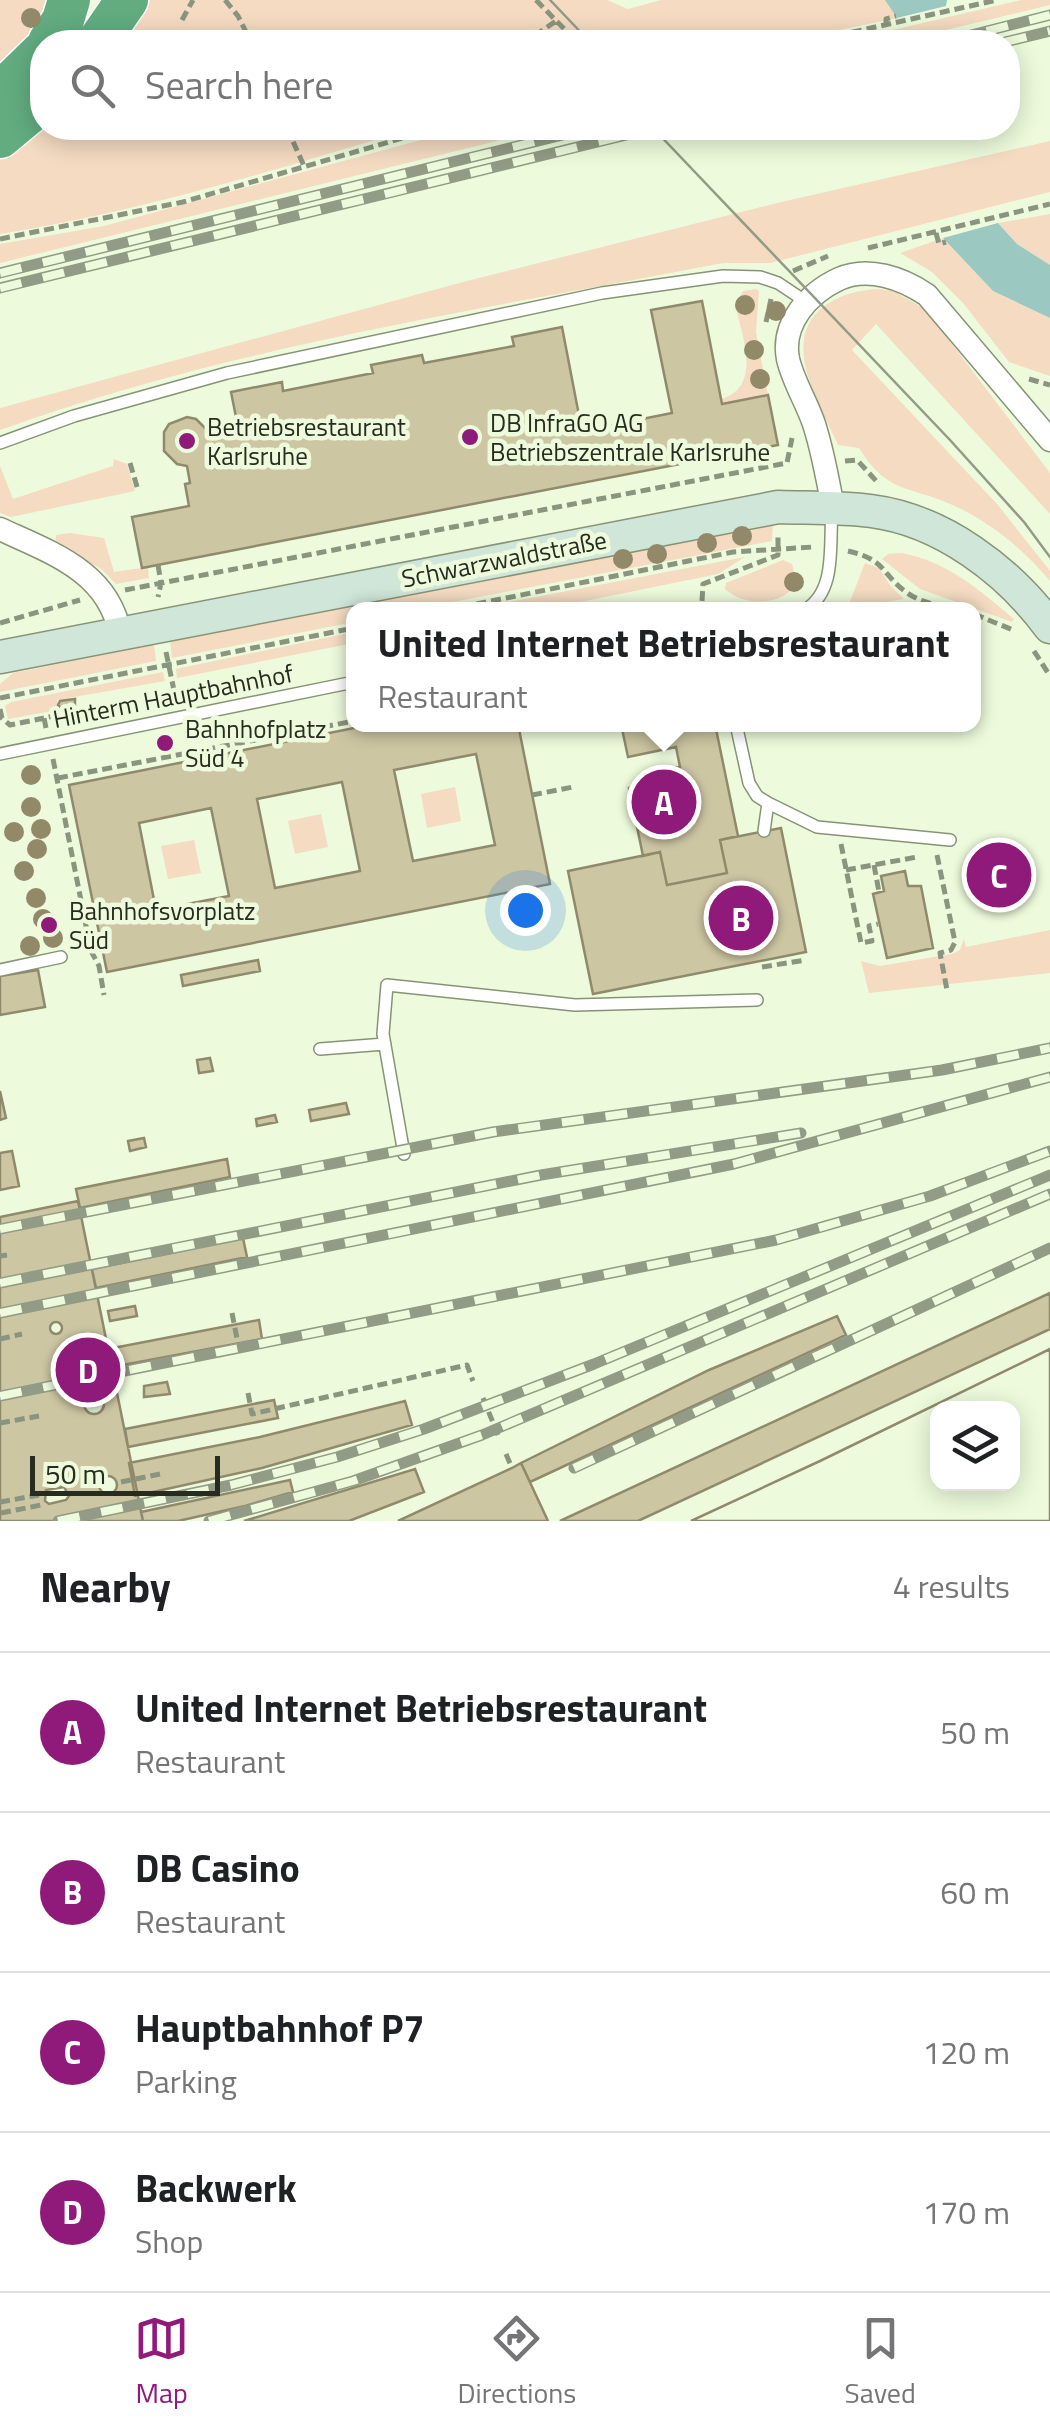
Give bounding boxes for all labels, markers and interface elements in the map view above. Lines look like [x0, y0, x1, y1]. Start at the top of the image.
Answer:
search box [30, 30, 1020, 140]
text: Search here [145, 56, 333, 114]
icon: search [65, 58, 120, 113]
place label: DB InfraGO AG Betriebszentrale Karlsruhe [490, 404, 770, 471]
place label: Betriebsrestaurant Karlsruhe [207, 408, 406, 475]
marker: DB InfraGO AG Betriebszentrale Karlsruhe [459, 426, 481, 448]
marker: Betriebsrestaurant Karlsruhe [176, 430, 198, 452]
street label: Schwarzwaldstraße [398, 520, 610, 598]
popup [346, 602, 981, 732]
text: United Internet Betriebsrestaurant [377, 614, 950, 672]
street label: Hinterm Hauptbahnhof [50, 654, 297, 738]
text: Restaurant [377, 672, 528, 720]
place label: Bahnhofplatz Süd 4 [185, 710, 326, 777]
marker: Bahnhofplatz Süd 4 [154, 732, 176, 754]
pin: A [632, 764, 696, 840]
pin: C [966, 838, 1032, 912]
pin: B [708, 880, 774, 956]
your location [500, 885, 551, 936]
place label: Bahnhofsvorplatz Süd [69, 892, 255, 959]
marker: Bahnhofsvorplatz Süd [38, 914, 60, 936]
pin: D [56, 1332, 120, 1408]
map controls [930, 1401, 1020, 1491]
button: layers [930, 1401, 1020, 1491]
scale bar [30, 1451, 220, 1496]
text: 50 m [45, 1452, 106, 1495]
text: Nearby [40, 1554, 171, 1618]
text: 4 results [893, 1562, 1010, 1610]
text: United Internet Betriebsrestaurant [135, 1679, 707, 1737]
text: A [63, 1708, 82, 1756]
text: 50 m [940, 1708, 1010, 1756]
text: Restaurant [135, 1737, 285, 1785]
text: DB Casino [135, 1839, 300, 1897]
text: B [63, 1868, 82, 1916]
text: 60 m [940, 1868, 1010, 1916]
text: Restaurant [135, 1897, 285, 1945]
text: Hauptbahnhof P7 [135, 1999, 425, 2057]
text: C [64, 2028, 81, 2076]
text: 120 m [922, 2028, 1010, 2076]
text: Parking [135, 2057, 237, 2105]
text: Backwerk [135, 2159, 297, 2217]
text: D [62, 2188, 83, 2236]
text: 170 m [922, 2188, 1010, 2236]
text: Shop [135, 2217, 203, 2265]
tab: Map [134, 2311, 189, 2414]
tab: Directions [457, 2311, 576, 2414]
tab: Saved [845, 2311, 916, 2414]

